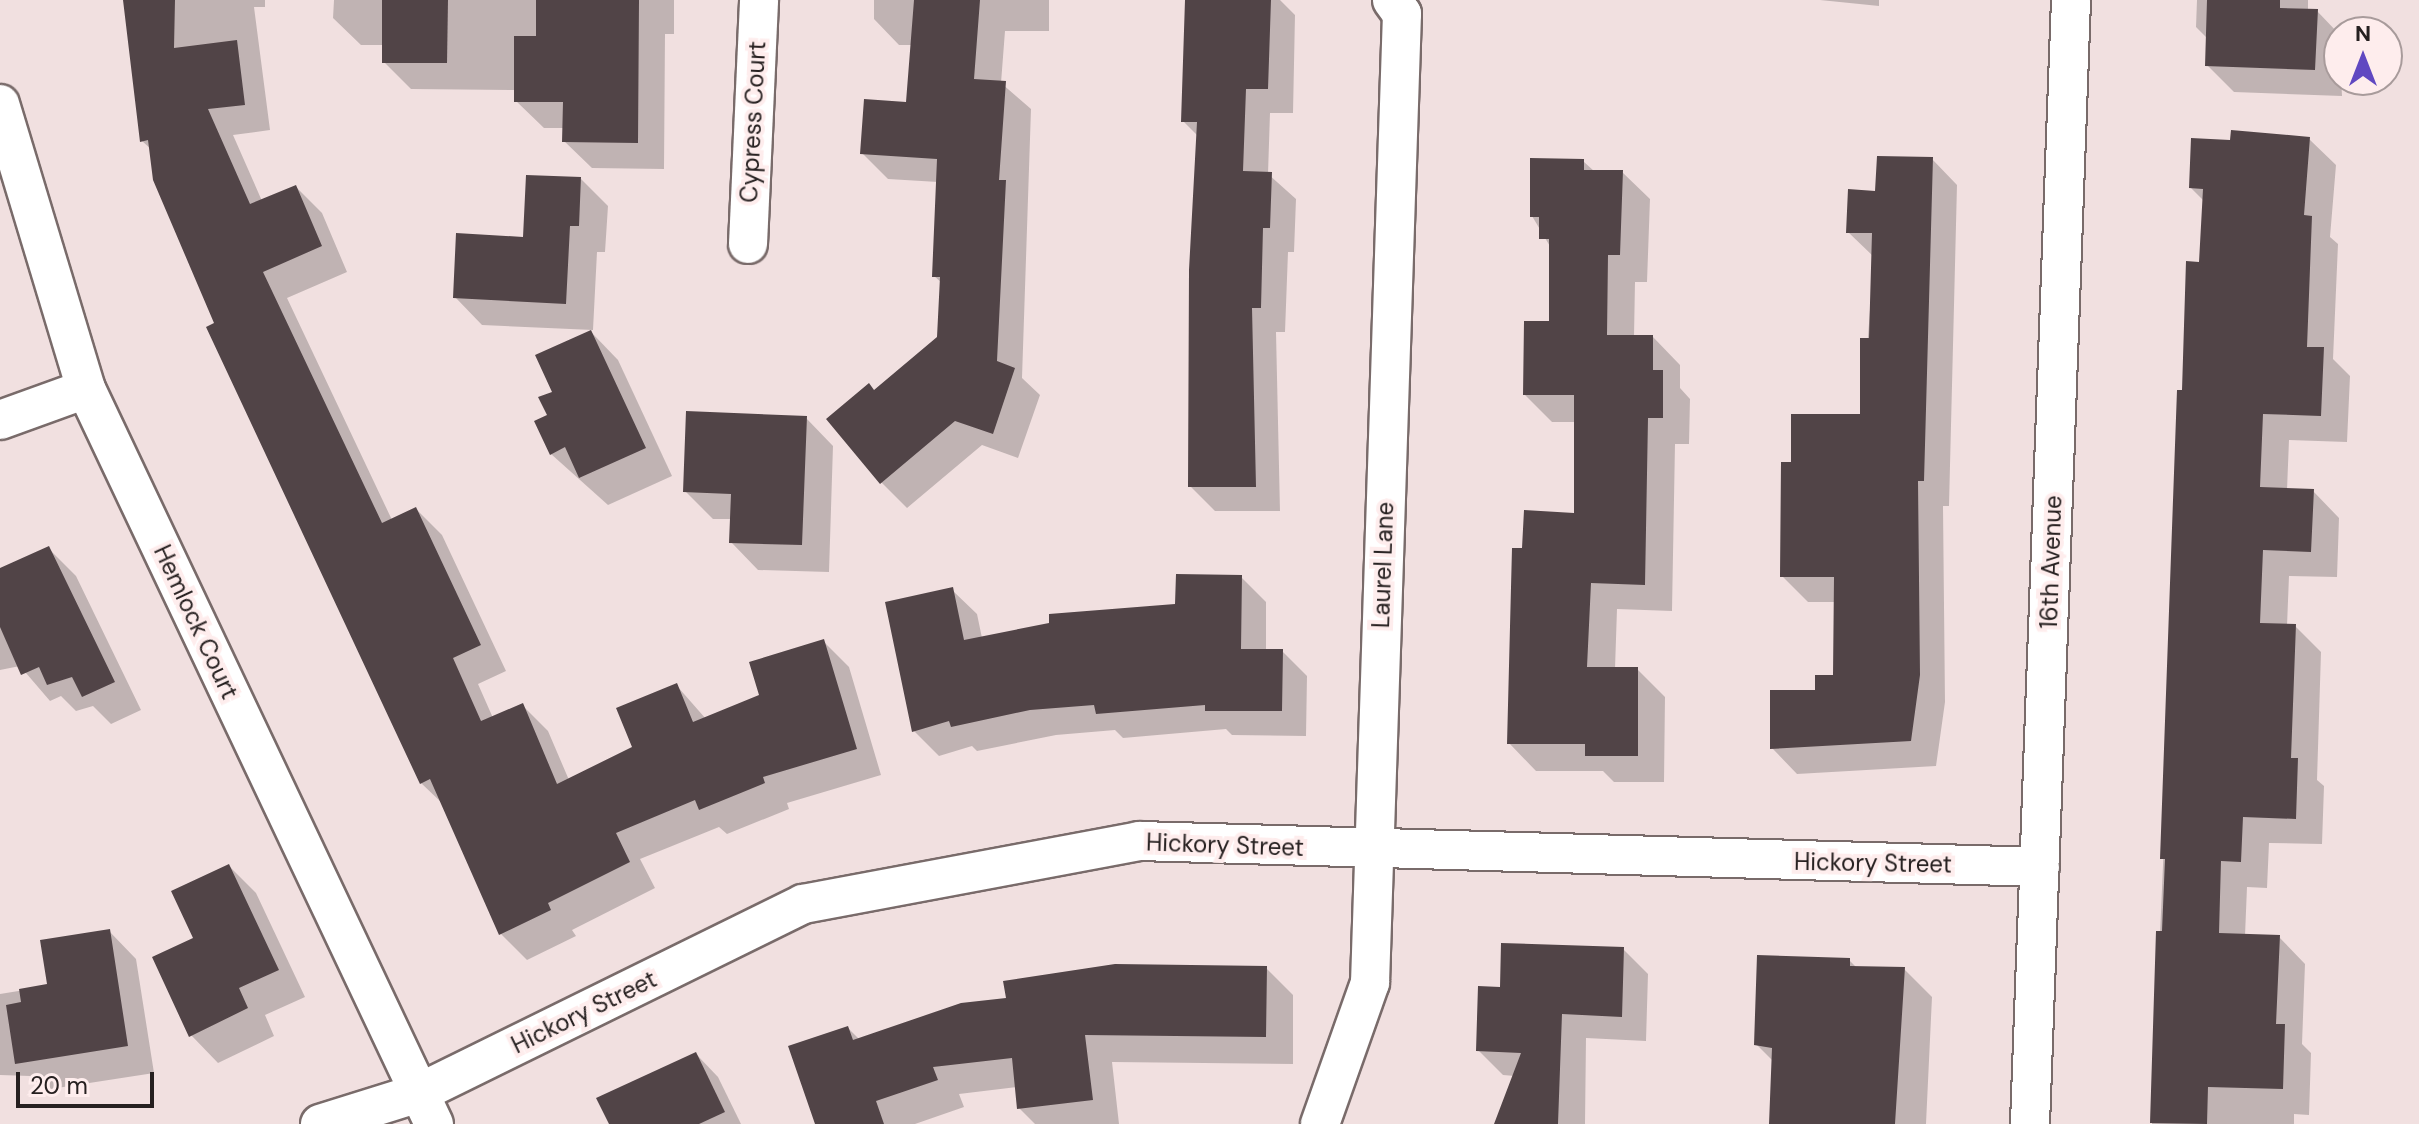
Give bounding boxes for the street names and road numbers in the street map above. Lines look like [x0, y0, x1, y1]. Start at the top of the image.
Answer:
street label: Cypress Court [734, 41, 772, 203]
street label: 16th Avenue [2034, 495, 2068, 629]
street label: Laurel Lane [1366, 501, 1400, 629]
street label: Hemlock Court [148, 540, 244, 704]
street label: Hickory Street [1146, 828, 1304, 862]
street label: Hickory Street [1794, 847, 1952, 879]
street label: Hickory Street [507, 964, 661, 1060]

